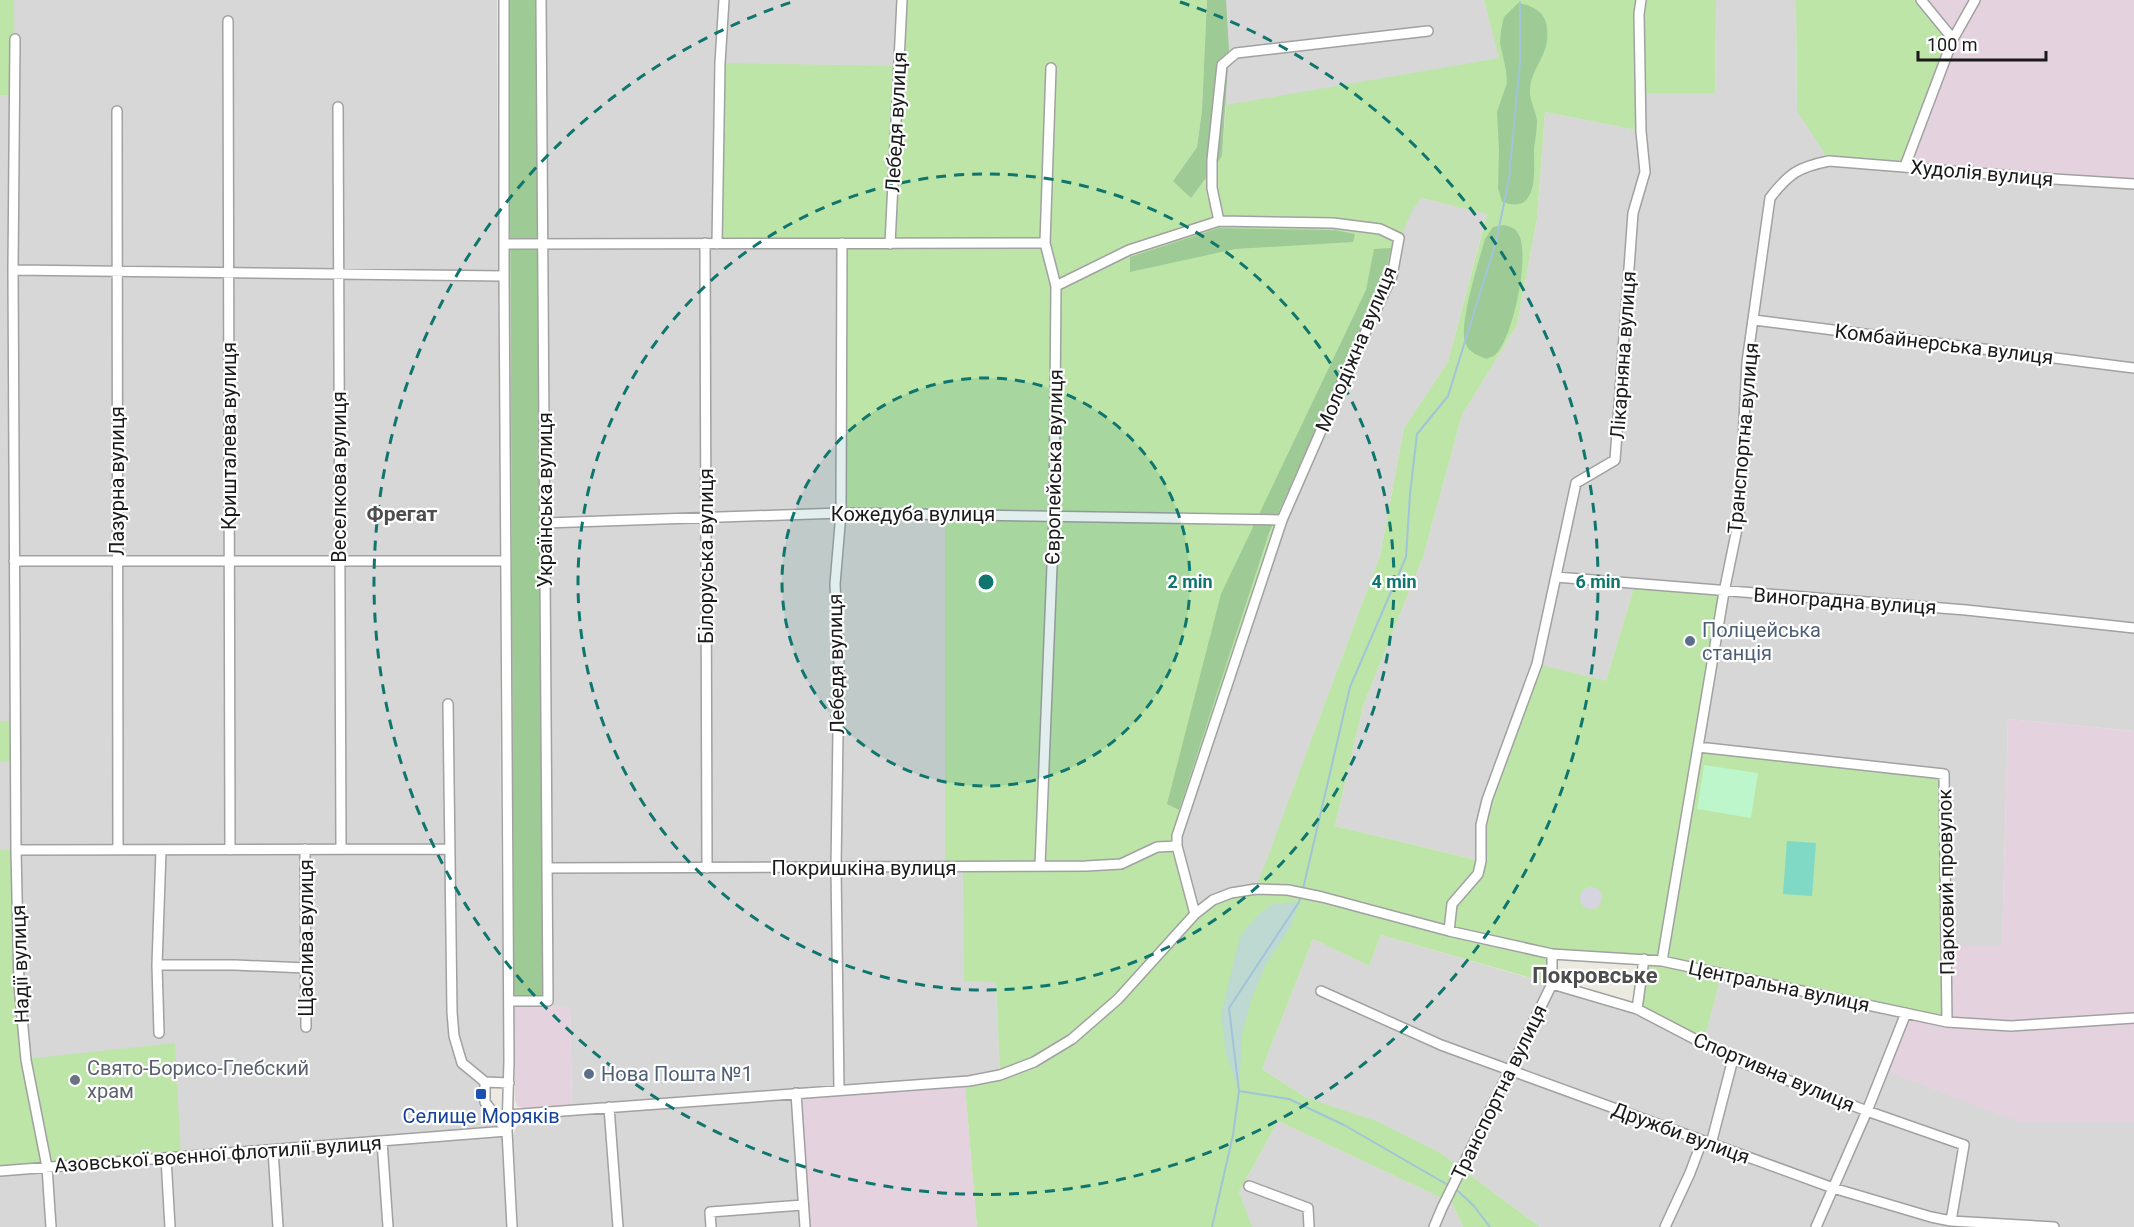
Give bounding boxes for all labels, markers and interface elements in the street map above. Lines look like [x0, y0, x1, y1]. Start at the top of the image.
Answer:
scale bar [1918, 24, 2046, 62]
text: 100 m [1927, 34, 1978, 55]
street label: Лебедя вулиця [880, 51, 912, 193]
street label: Худолія вулиця [1910, 155, 2054, 191]
street label: Молодіжна вулиця [1310, 263, 1402, 435]
street label: Лікарняна вулиця [1605, 270, 1641, 440]
street label: Комбайнерська вулиця [1833, 319, 2055, 369]
street label: Транспортна вулиця [1723, 341, 1763, 535]
street label: Кришталева вулиця [217, 342, 241, 530]
street label: Європейська вулиця [1040, 369, 1068, 565]
street label: Веселкова вулиця [327, 391, 351, 563]
street label: Лазурна вулиця [105, 406, 129, 556]
street label: Українська вулиця [533, 412, 557, 588]
street label: Білоруська вулиця [694, 468, 718, 644]
district label: Фрегат [367, 502, 438, 526]
street label: Кожедуба вулиця [831, 502, 995, 526]
text: 2 min [1167, 571, 1213, 592]
text: 4 min [1371, 571, 1417, 592]
text: 6 min [1575, 571, 1621, 592]
centre of rings [976, 572, 996, 592]
street label: Виноградна вулиця [1753, 583, 1937, 619]
street label: Лебедя вулиця [823, 593, 849, 735]
place label: Поліцейська станція [1702, 618, 1821, 665]
marker: Поліцейська станція [1683, 634, 1697, 648]
street label: Парковий провулок [1932, 789, 1960, 975]
street label: Покришкіна вулиця [772, 856, 956, 880]
street label: Щаслива вулиця [294, 859, 318, 1017]
street label: Надії вулиця [6, 904, 34, 1024]
street label: Центральна вулиця [1686, 955, 1872, 1017]
district label: Покровське [1532, 963, 1658, 988]
street label: Транспортна вулиця [1446, 1001, 1552, 1183]
street label: Спортивна вулиця [1690, 1027, 1858, 1117]
place label: Свято-Борисо-Глебский храм [87, 1056, 309, 1103]
place label: Нова Пошта №1 [601, 1062, 753, 1086]
marker: Нова Пошта №1 [582, 1067, 596, 1081]
marker: Свято-Борисо-Глебский храм [68, 1073, 82, 1087]
marker: Селище Моряків [474, 1087, 488, 1101]
street label: Дружби вулиця [1609, 1097, 1753, 1169]
place label: Селище Моряків [402, 1104, 560, 1128]
street label: Азовської воєнної флотилії вулиця [53, 1131, 383, 1177]

